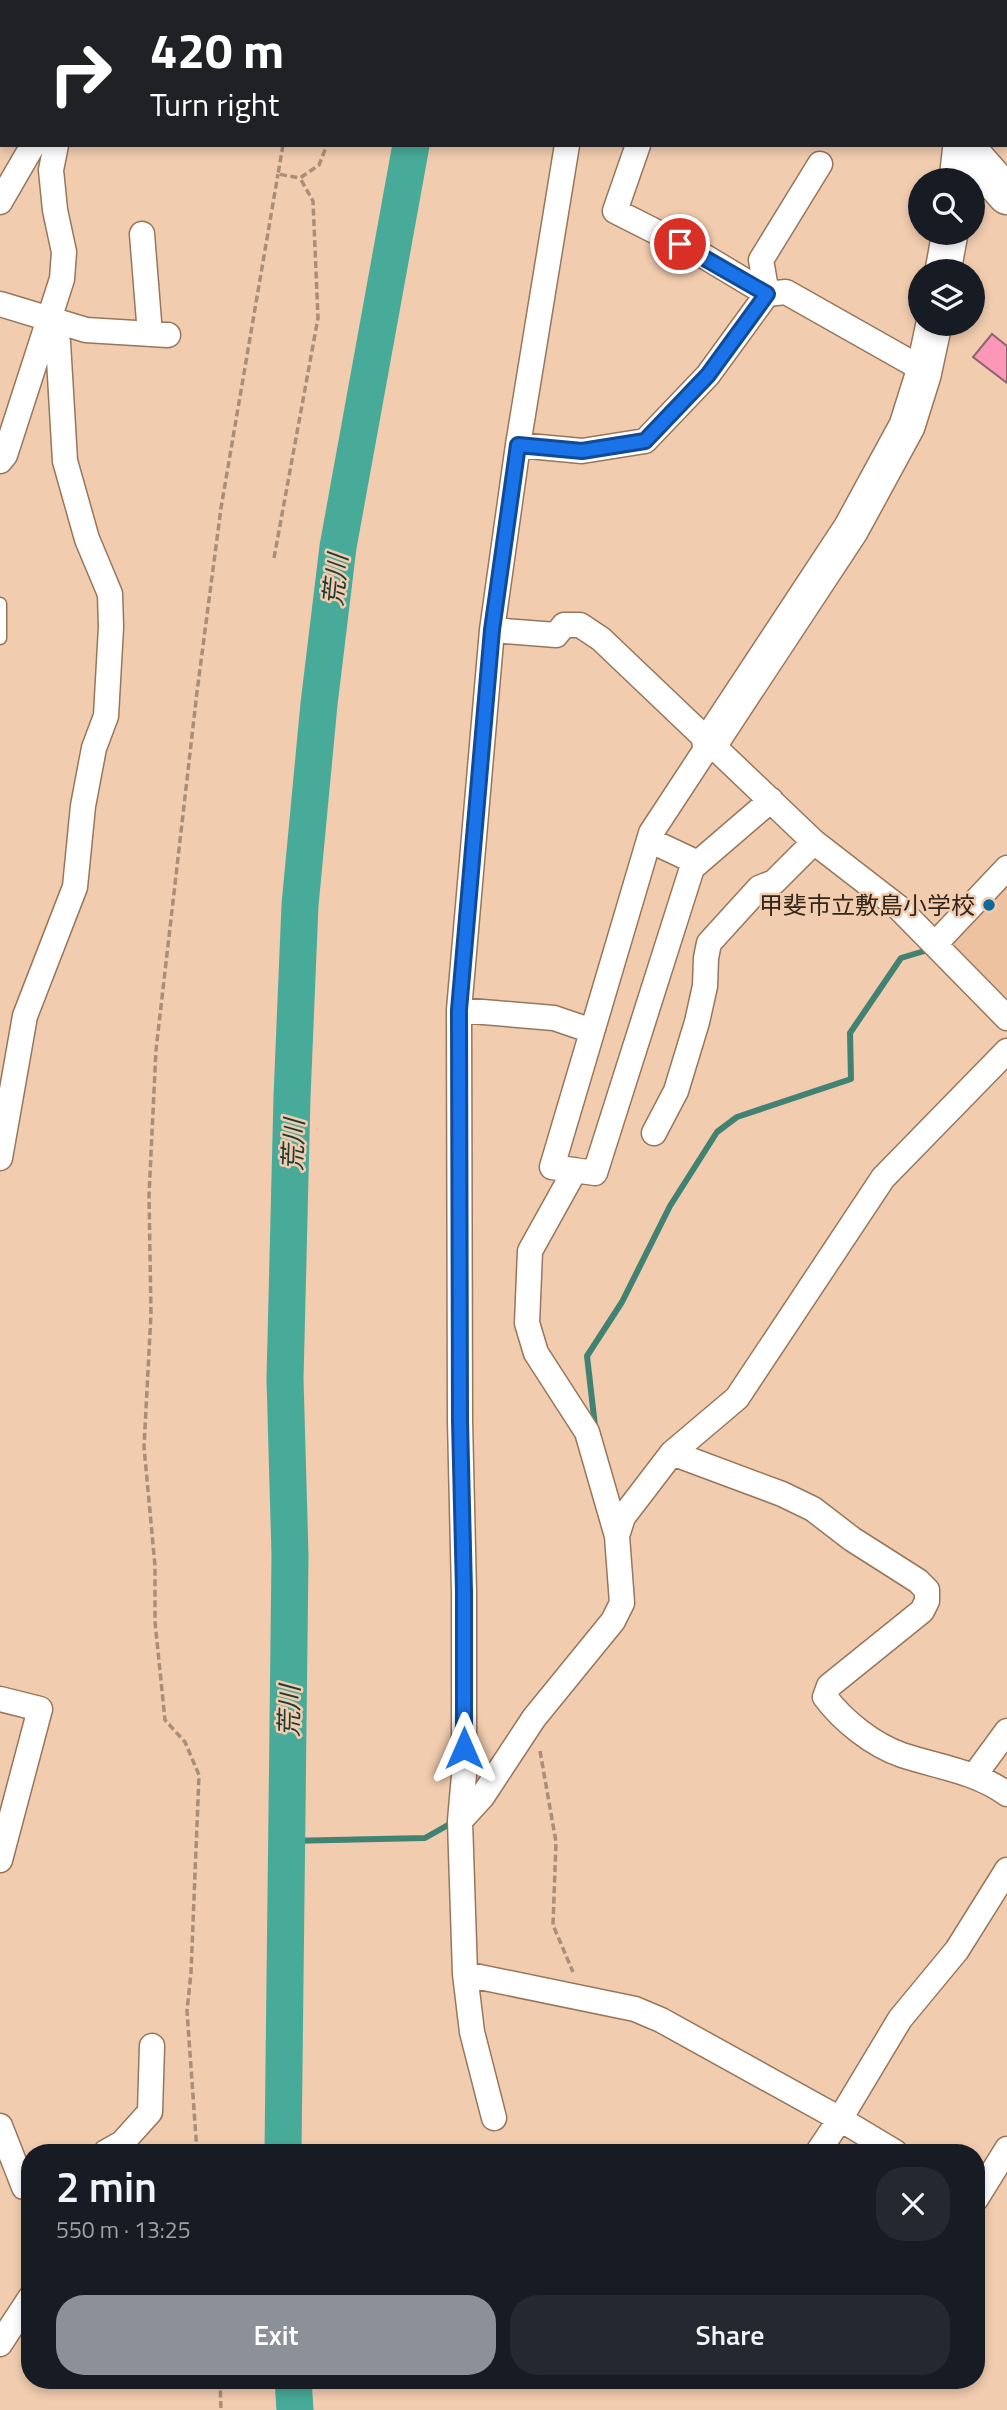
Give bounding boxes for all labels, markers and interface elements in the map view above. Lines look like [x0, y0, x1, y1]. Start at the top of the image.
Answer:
text: 420 m [150, 12, 284, 87]
icon: right [35, 28, 126, 119]
text: Turn right [150, 80, 279, 128]
map controls [908, 168, 985, 336]
button: search [908, 168, 985, 245]
pin [650, 214, 710, 274]
icon: arrive [661, 225, 699, 263]
button: layers [908, 259, 985, 336]
water label: 荒川 [313, 549, 357, 608]
place label: 甲斐市立敷島小学校 [759, 887, 975, 923]
marker: 甲斐市立敷島小学校 [981, 897, 997, 913]
water label: 荒川 [273, 1115, 313, 1172]
water label: 荒川 [269, 1682, 309, 1737]
position arrow [427, 1711, 501, 1785]
text: 2 min [56, 2154, 157, 2218]
button: close [876, 2167, 950, 2241]
text: 550 m · 13:25 [56, 2212, 191, 2247]
button: Exit [56, 2295, 496, 2375]
button: Share [510, 2295, 950, 2375]

